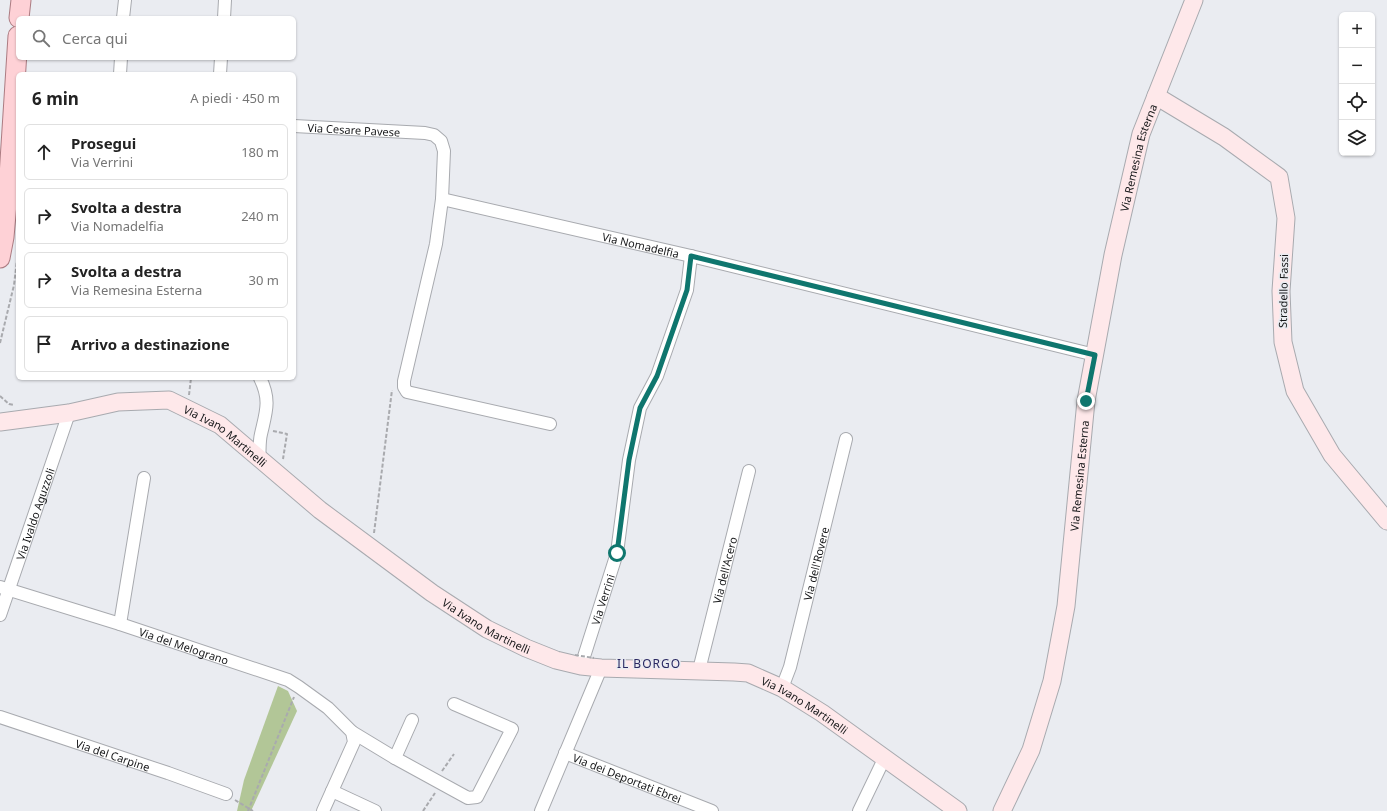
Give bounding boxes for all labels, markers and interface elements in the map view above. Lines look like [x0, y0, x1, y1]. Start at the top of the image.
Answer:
map controls [1339, 12, 1375, 156]
button: + [1339, 12, 1375, 48]
search box [16, 16, 296, 60]
icon: search [30, 27, 52, 49]
text: Cerca qui [62, 28, 128, 48]
button: − [1339, 48, 1375, 84]
button: locate [1339, 84, 1375, 120]
text: 6 min [32, 87, 79, 110]
text: A piedi · 450 m [190, 89, 280, 107]
street label: Via Remesina Esterna [1116, 101, 1160, 213]
street label: Via Cesare Pavese [307, 119, 401, 139]
button: layers [1339, 120, 1375, 156]
text: Prosegui [71, 133, 136, 153]
icon: ahead [33, 141, 55, 163]
text: 180 m [241, 143, 279, 161]
text: Via Verrini [71, 153, 133, 171]
text: Svolta a destra [71, 197, 182, 217]
icon: right [33, 205, 55, 227]
text: 240 m [241, 207, 279, 225]
text: Via Nomadelfia [71, 217, 164, 235]
street label: Via Nomadelfia [601, 228, 681, 261]
street label: Stradello Fassi [1275, 254, 1291, 328]
text: Svolta a destra [71, 261, 182, 281]
icon: right [33, 269, 55, 291]
text: 30 m [249, 271, 279, 289]
text: Via Remesina Esterna [71, 281, 202, 299]
icon: arrive [33, 333, 55, 355]
text: Arrivo a destinazione [71, 334, 230, 354]
route end [1077, 392, 1095, 410]
street label: Via Ivano Martinelli [181, 401, 271, 470]
street label: Via Remesina Esterna [1066, 420, 1092, 532]
street label: Via Ivaldo Aguzzoli [12, 466, 57, 562]
street label: Via dell'Rovere [799, 525, 832, 602]
street label: Via dell'Acero [708, 535, 740, 605]
route start [608, 544, 626, 562]
street label: Via Verrini [587, 572, 617, 627]
street label: Via Ivano Martinelli [440, 594, 533, 657]
street label: Via del Melograno [137, 623, 231, 667]
district label: IL BORGO [617, 655, 681, 672]
street label: Via Ivano Martinelli [759, 672, 851, 737]
street label: Via del Carpine [74, 735, 152, 774]
street label: Via dei Deportati Ebrei [571, 749, 684, 806]

